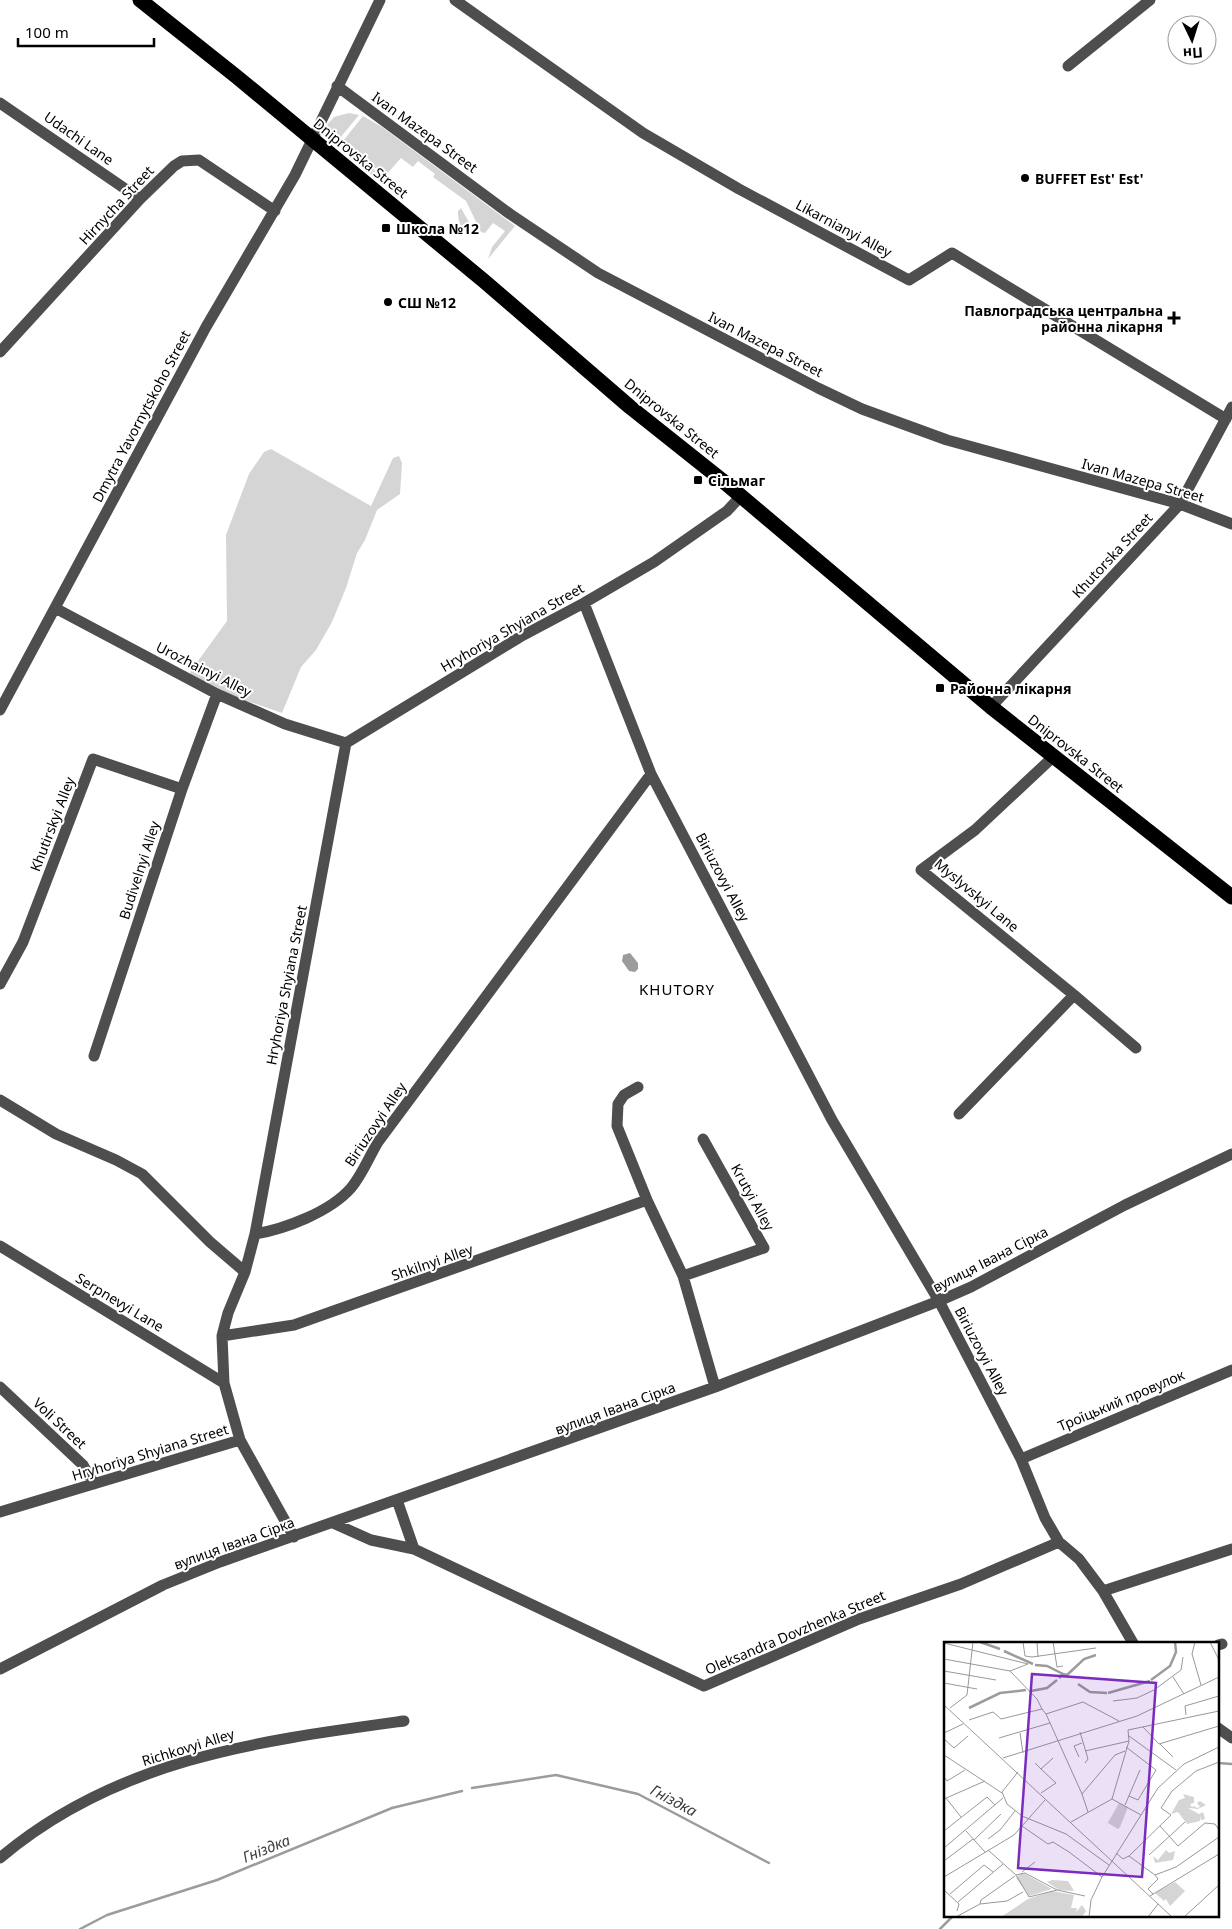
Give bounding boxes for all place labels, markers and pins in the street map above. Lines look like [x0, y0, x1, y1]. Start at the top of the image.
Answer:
place label: BUFFET Est' Est' [1035, 169, 1143, 188]
marker: BUFFET Est' Est' [1019, 172, 1031, 184]
place label: Школа №12 [396, 219, 479, 238]
marker: Школа №12 [380, 222, 392, 234]
place label: СШ №12 [398, 293, 456, 312]
marker: СШ №12 [382, 296, 394, 308]
place label: Павлоградська центральна районна лікарня [964, 301, 1163, 336]
marker: Павлоградська центральна районна лікарня [1167, 311, 1181, 325]
place label: Сільмаг [708, 471, 765, 490]
marker: Сільмаг [692, 474, 704, 486]
place label: Районна лікарня [950, 679, 1071, 698]
marker: Районна лікарня [934, 682, 946, 694]

